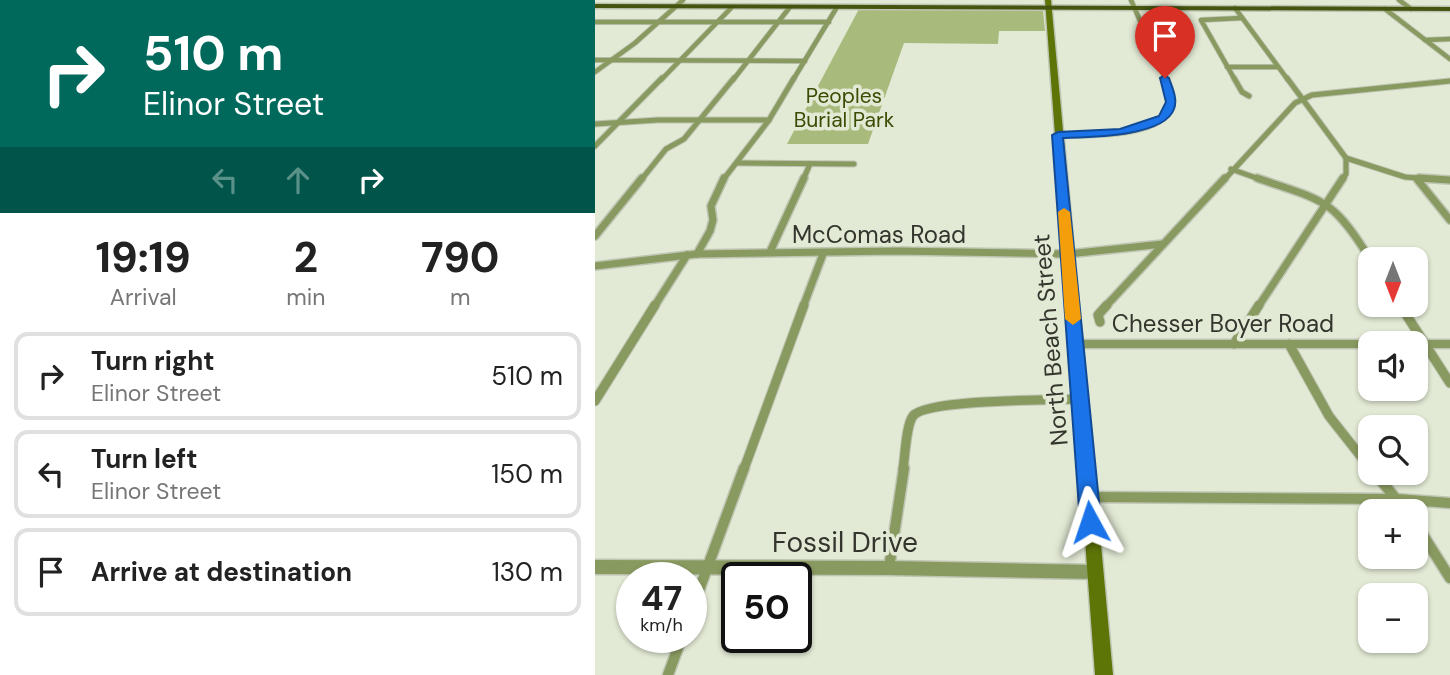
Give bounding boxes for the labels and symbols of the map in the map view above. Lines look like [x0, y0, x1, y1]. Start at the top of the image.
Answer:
pin [1135, 6, 1195, 78]
park label: Peoples Burial Park [794, 82, 895, 134]
street label: McComas Road [792, 219, 966, 250]
street label: North Beach Street [1025, 233, 1075, 447]
north arrow [1358, 247, 1428, 317]
street label: Chesser Boyer Road [1112, 308, 1334, 339]
position arrow [1053, 485, 1127, 559]
street label: Fossil Drive [772, 524, 918, 561]
speed limit sign: 50 [721, 562, 812, 653]

